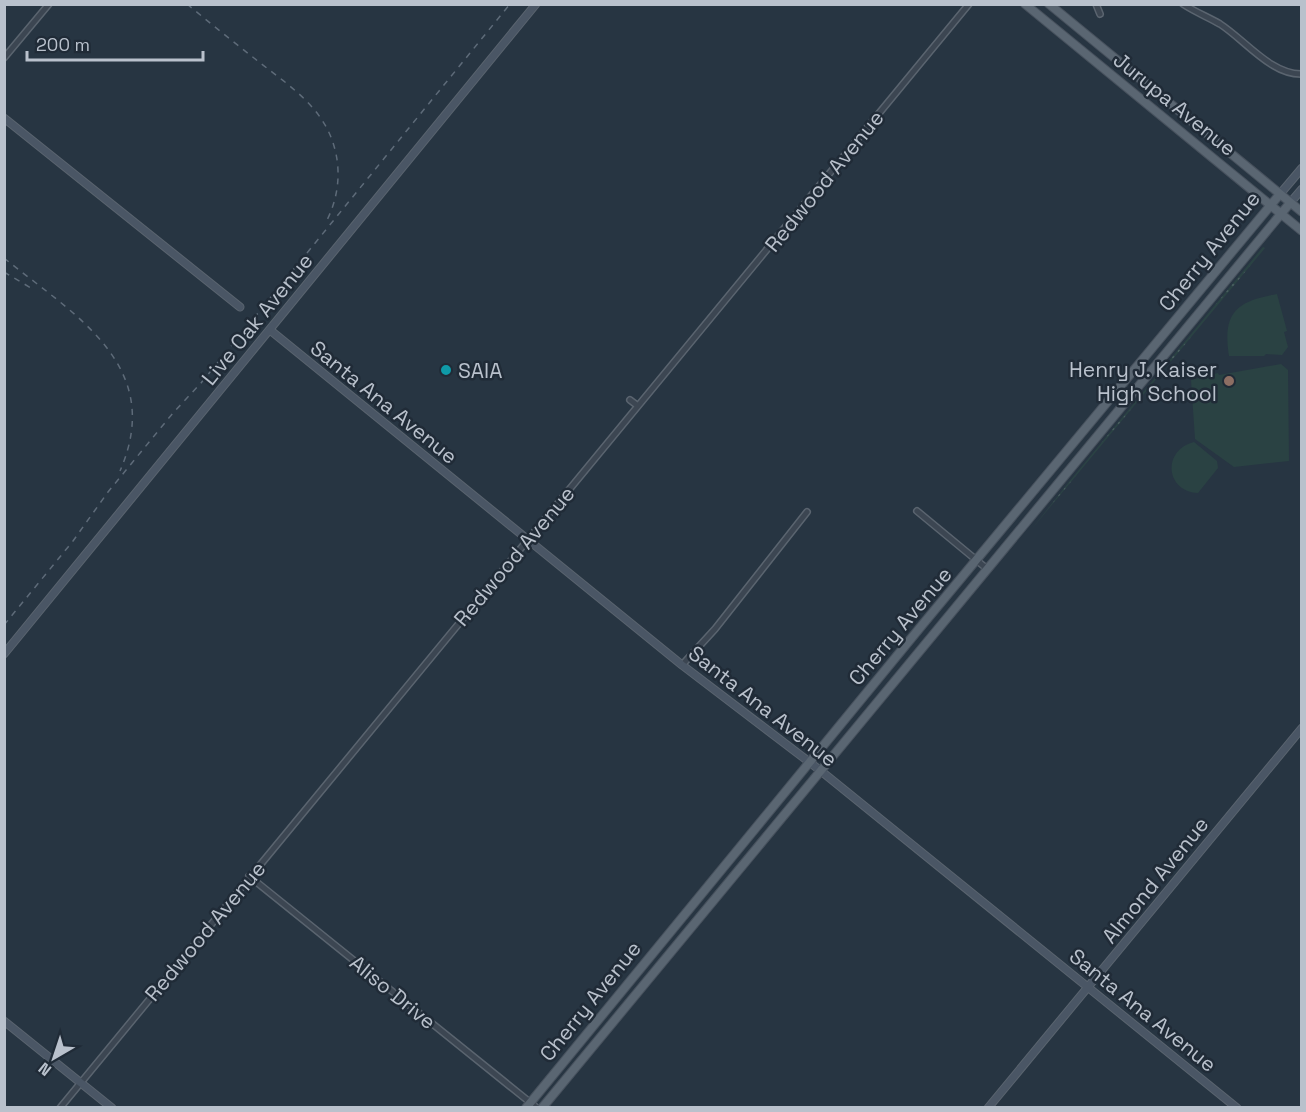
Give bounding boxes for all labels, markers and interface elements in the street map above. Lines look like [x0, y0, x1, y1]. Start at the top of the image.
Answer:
scale bar [27, 24, 202, 62]
text: 200 m [36, 33, 90, 56]
street label: Jurupa Avenue [1108, 46, 1242, 162]
street label: Redwood Avenue [759, 105, 889, 257]
street label: Cherry Avenue [1152, 185, 1266, 317]
street label: Live Oak Avenue [196, 248, 318, 390]
street label: Santa Ana Avenue [305, 334, 463, 470]
place label: Henry J. Kaiser High School [1069, 356, 1217, 407]
place label: SAIA [458, 357, 502, 384]
marker: SAIA [439, 363, 453, 377]
marker: Henry J. Kaiser High School [1222, 374, 1236, 388]
street label: Redwood Avenue [448, 480, 580, 632]
street label: Cherry Avenue [842, 561, 958, 691]
street label: Santa Ana Avenue [683, 639, 843, 773]
street label: Almond Avenue [1096, 811, 1214, 949]
street label: Redwood Avenue [139, 855, 271, 1007]
street label: Cherry Avenue [533, 935, 647, 1067]
street label: Santa Ana Avenue [1064, 942, 1222, 1078]
street label: Aliso Drive [344, 949, 442, 1035]
north arrow [24, 1028, 84, 1088]
text: N [34, 1058, 56, 1081]

